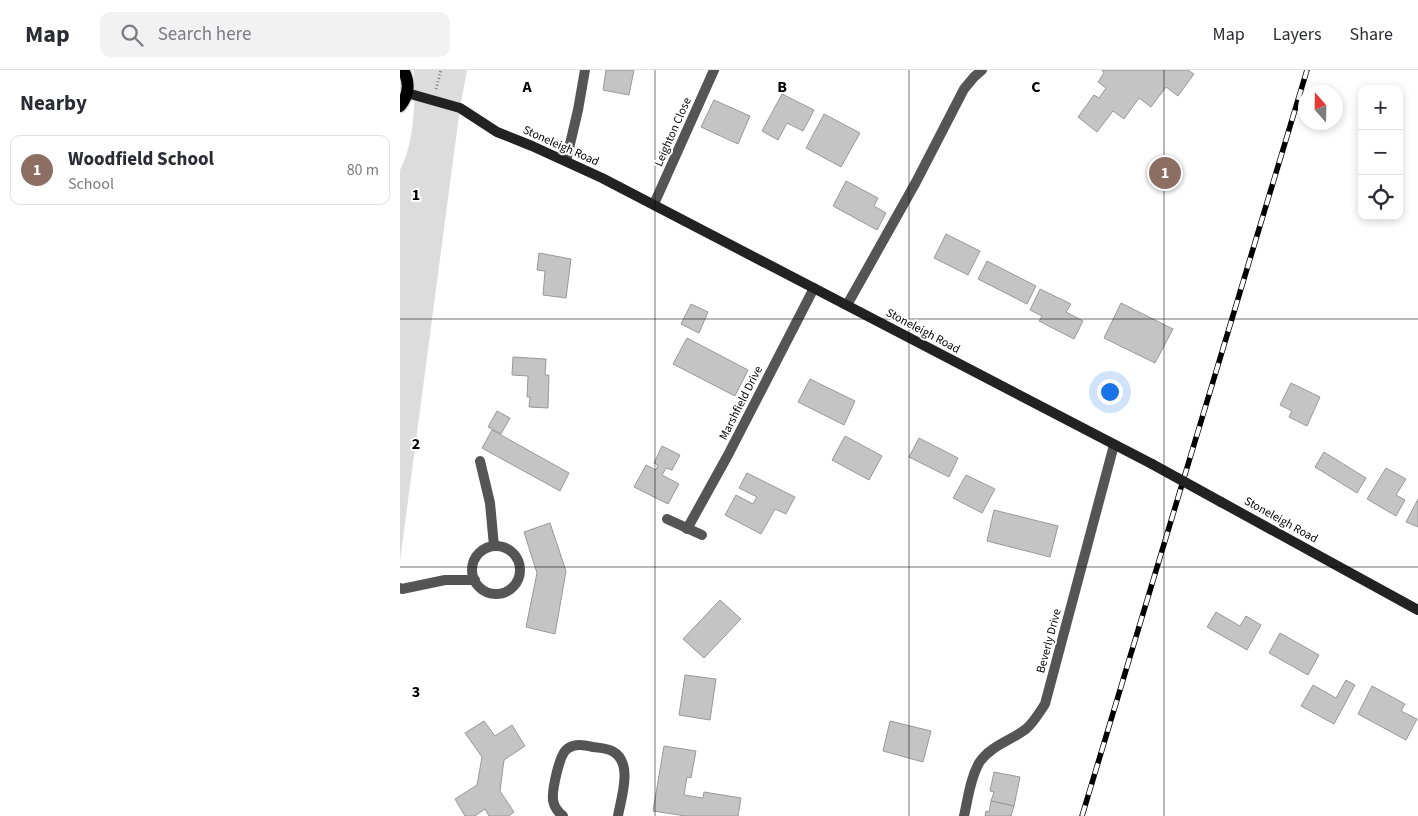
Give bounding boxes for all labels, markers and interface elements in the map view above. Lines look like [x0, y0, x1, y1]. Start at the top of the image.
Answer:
search box [100, 12, 450, 57]
text: Map [25, 17, 70, 52]
icon: search [118, 21, 146, 49]
text: Search here [158, 21, 251, 48]
text: Map [1213, 22, 1245, 47]
text: Layers [1273, 22, 1322, 47]
text: Share [1350, 22, 1393, 47]
text: A [521, 76, 532, 98]
text: B [777, 76, 787, 98]
text: C [1031, 76, 1041, 98]
north arrow [1298, 85, 1343, 130]
map controls [1358, 85, 1403, 220]
button: + [1358, 85, 1403, 130]
text: Nearby [20, 88, 87, 118]
street label: Leighton Close [650, 95, 696, 169]
street label: Stoneleigh Road [520, 122, 602, 170]
button: − [1358, 130, 1403, 175]
text: Woodfield School [68, 146, 214, 173]
pin: 1 [1149, 154, 1181, 192]
text: 1 [33, 159, 41, 181]
text: 80 m [347, 159, 379, 181]
text: School [68, 173, 114, 195]
button: locate [1358, 175, 1403, 220]
text: 1 [412, 184, 420, 206]
street label: Stoneleigh Road [883, 304, 963, 358]
street label: Marshfield Drive [715, 363, 767, 443]
your location [1097, 379, 1123, 405]
text: 2 [412, 433, 420, 455]
street label: Stoneleigh Road [1241, 493, 1321, 547]
street label: Beverly Drive [1032, 607, 1066, 675]
text: 3 [412, 681, 420, 703]

